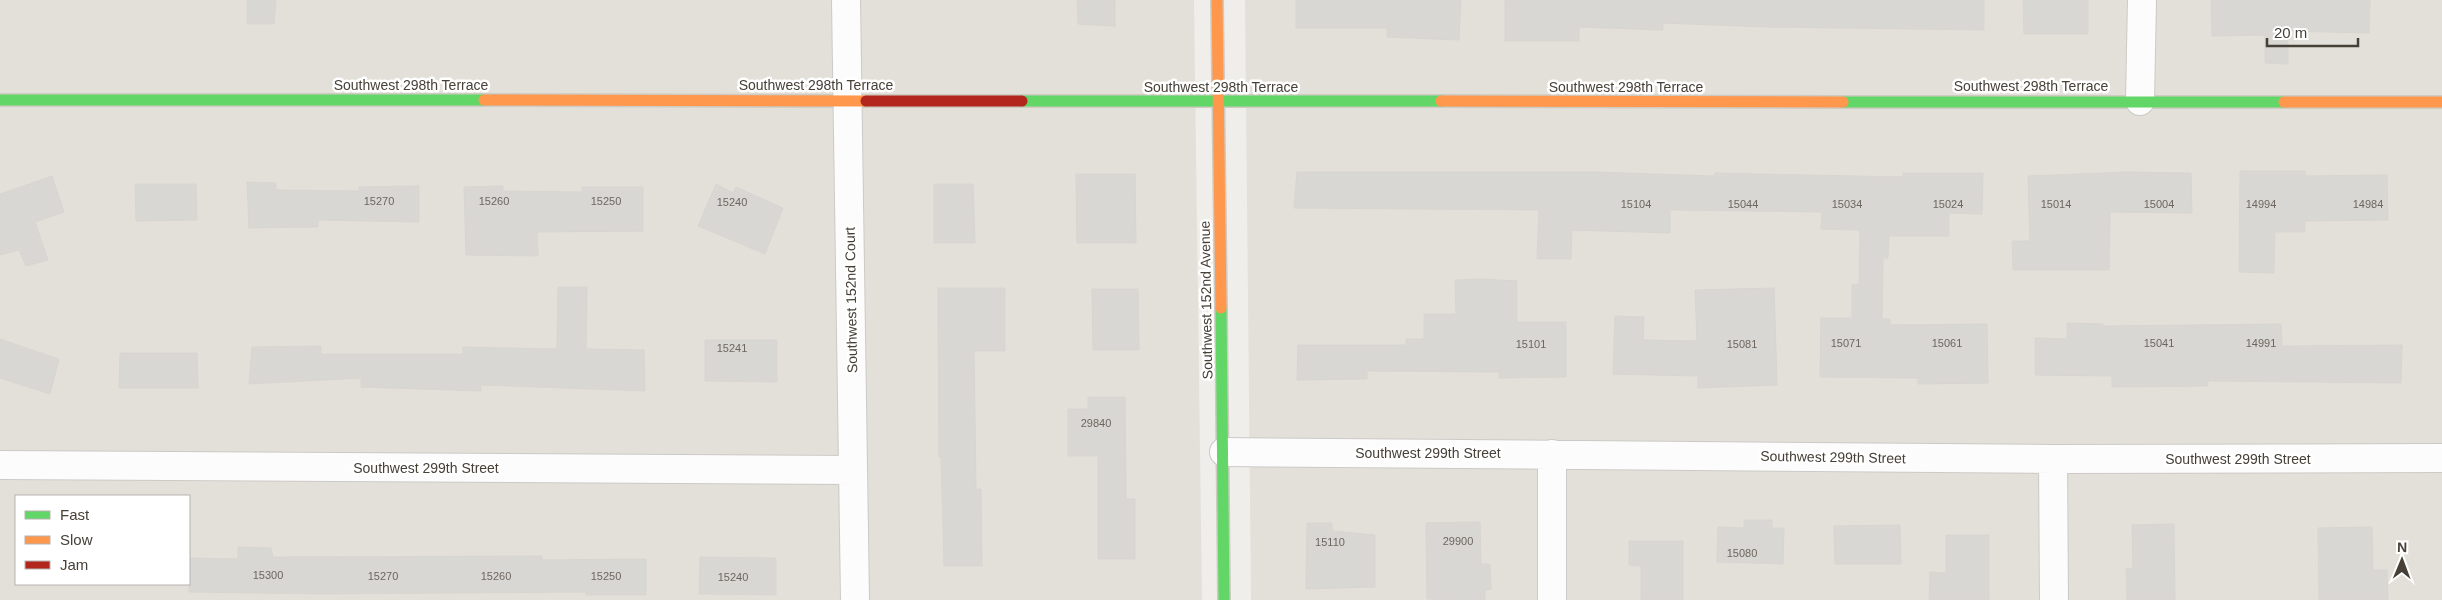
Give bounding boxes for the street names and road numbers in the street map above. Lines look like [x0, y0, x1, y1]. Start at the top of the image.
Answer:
street label: Southwest 298th Terrace [334, 77, 489, 93]
street label: Southwest 298th Terrace [739, 77, 894, 93]
street label: Southwest 298th Terrace [1954, 78, 2109, 94]
street label: Southwest 298th Terrace [1144, 79, 1299, 95]
street label: Southwest 298th Terrace [1549, 79, 1704, 95]
street label: Southwest 152nd Avenue [1197, 220, 1215, 379]
street label: Southwest 152nd Court [842, 227, 860, 373]
street label: Southwest 299th Street [1355, 445, 1501, 461]
street label: Southwest 299th Street [1760, 448, 1906, 466]
street label: Southwest 299th Street [2165, 451, 2311, 467]
street label: Southwest 299th Street [353, 460, 499, 476]

